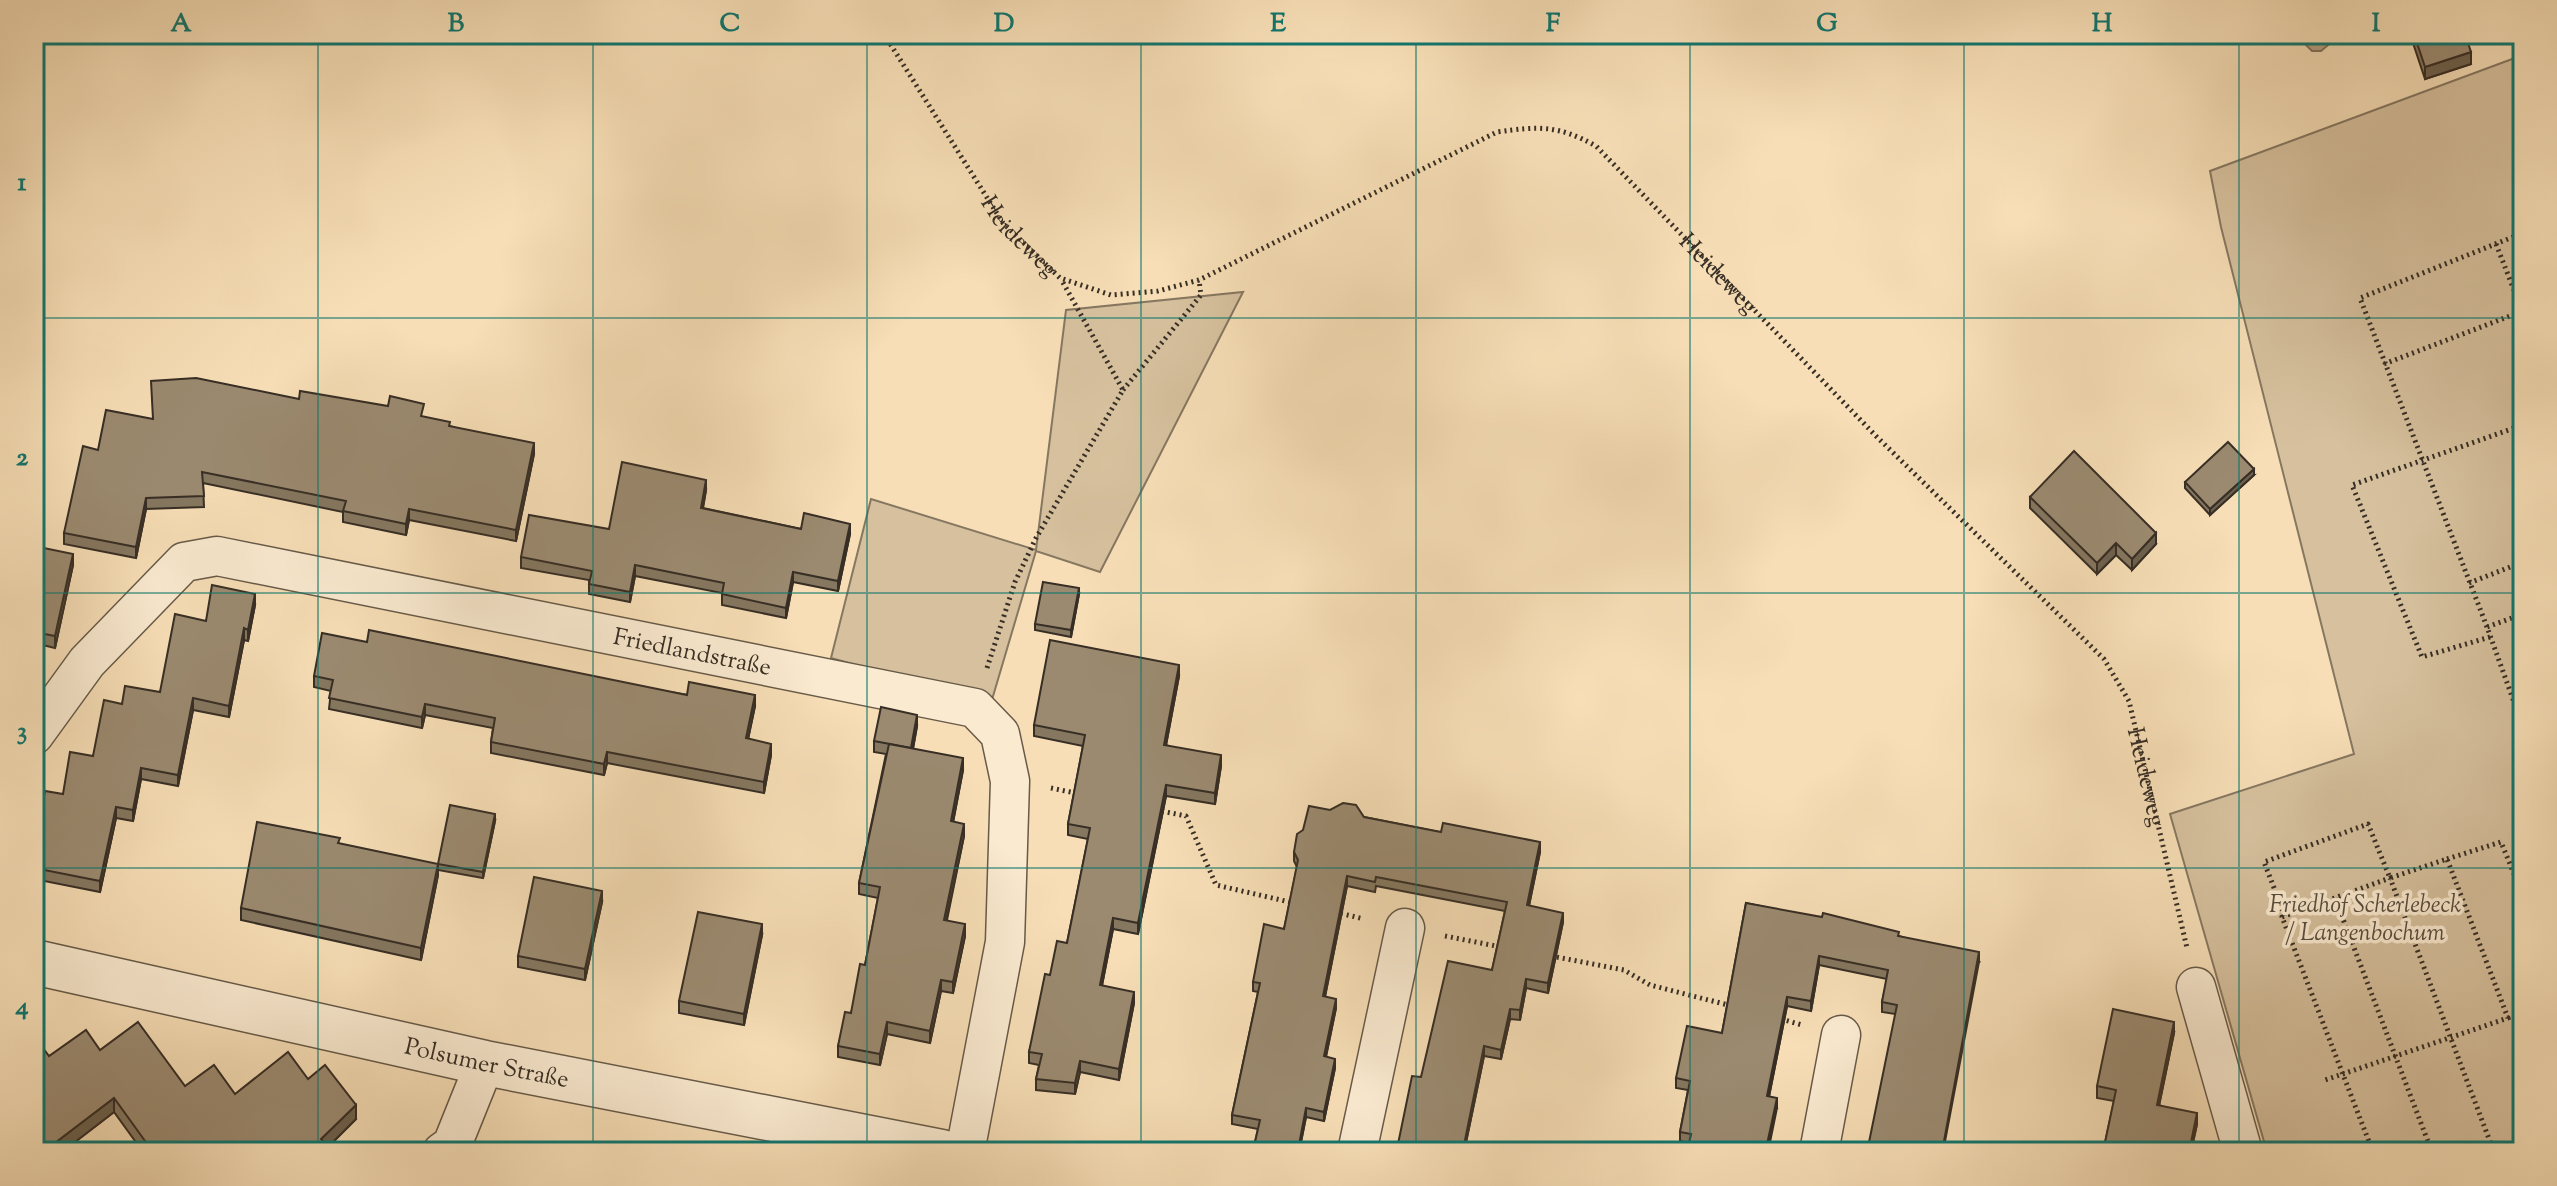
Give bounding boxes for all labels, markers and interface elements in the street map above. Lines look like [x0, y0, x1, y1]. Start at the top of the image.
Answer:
text: A [170, 6, 192, 43]
text: B [448, 6, 465, 43]
text: C [720, 6, 740, 43]
text: D [994, 6, 1014, 43]
text: E [1270, 6, 1286, 43]
text: F [1546, 6, 1561, 43]
text: G [1816, 6, 1838, 43]
text: H [2092, 6, 2113, 43]
text: I [2372, 6, 2381, 43]
text: 1 [18, 165, 27, 202]
street label: Heideweg [971, 190, 1065, 286]
street label: Heideweg [1670, 226, 1765, 323]
text: 2 [16, 440, 29, 477]
street label: Friedlandstraße [610, 621, 774, 686]
text: 3 [17, 714, 27, 751]
street label: Heideweg [2117, 724, 2173, 831]
park label: Friedhof Scherlebeck / Langenbochum [2269, 889, 2461, 951]
text: 4 [14, 989, 29, 1026]
street label: Polsumer Straße [401, 1031, 572, 1098]

